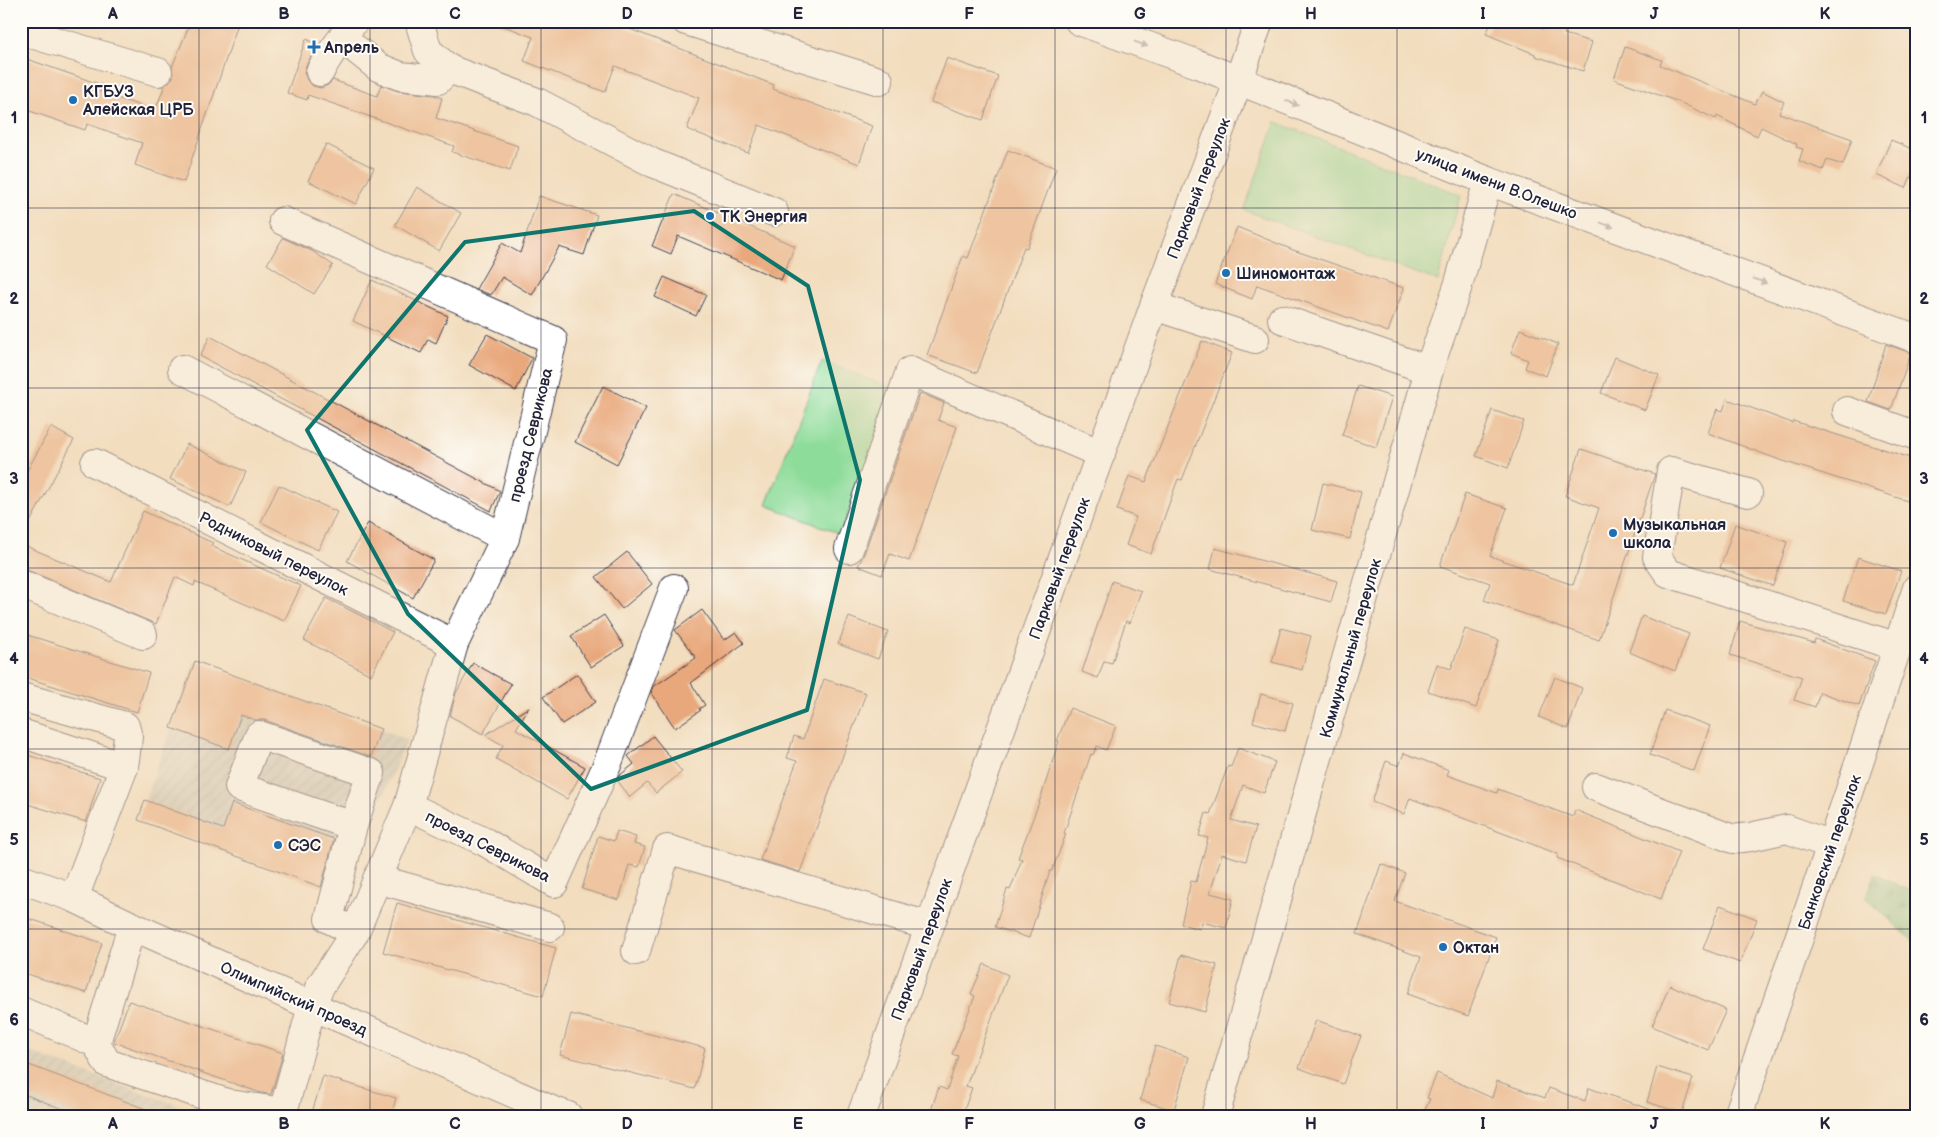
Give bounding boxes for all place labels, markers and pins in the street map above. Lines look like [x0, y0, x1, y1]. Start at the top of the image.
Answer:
place label: Апрель [323, 39, 380, 58]
marker: Апрель [308, 41, 320, 53]
place label: КГБУЗ Алейская ЦРБ [82, 83, 194, 120]
marker: КГБУЗ Алейская ЦРБ [67, 94, 79, 106]
place label: ТК Энергия [720, 208, 807, 227]
marker: ТК Энергия [704, 210, 716, 222]
place label: Шиномонтаж [1236, 265, 1336, 284]
marker: Шиномонтаж [1220, 267, 1232, 279]
place label: Музыкальная школа [1623, 516, 1726, 553]
marker: Музыкальная школа [1607, 527, 1619, 539]
place label: СЭС [288, 837, 321, 856]
marker: СЭС [272, 839, 284, 851]
place label: Октан [1453, 939, 1499, 958]
marker: Октан [1437, 941, 1449, 953]

